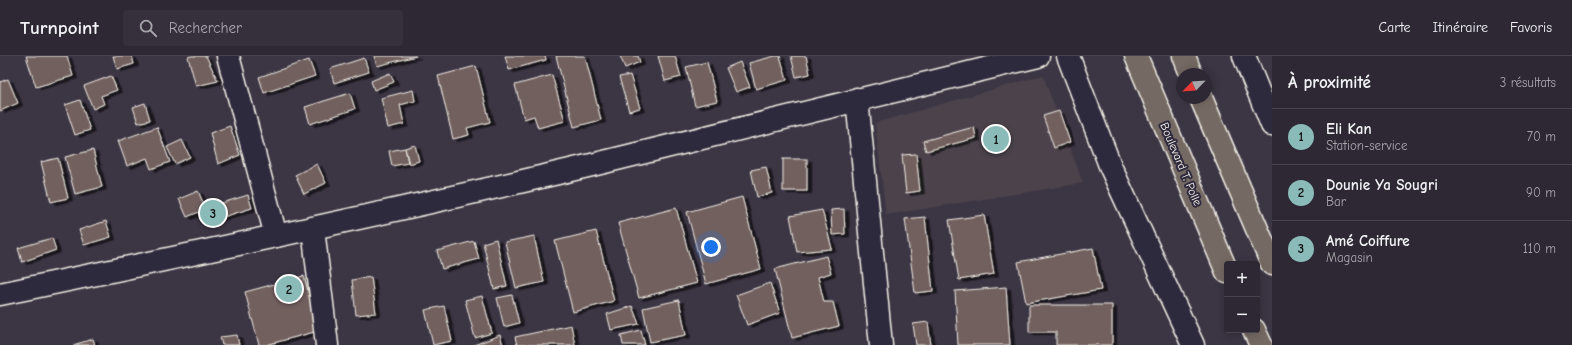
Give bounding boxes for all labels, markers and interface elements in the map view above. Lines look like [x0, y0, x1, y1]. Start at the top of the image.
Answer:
search box [123, 10, 403, 46]
text: Turnpoint [20, 17, 99, 39]
icon: search [137, 17, 159, 39]
text: Rechercher [169, 19, 242, 37]
text: Carte [1379, 19, 1411, 36]
text: Itinéraire [1433, 19, 1488, 36]
text: Favoris [1510, 19, 1552, 36]
north arrow [1176, 68, 1212, 104]
text: À proximité [1288, 73, 1371, 92]
text: 3 résultats [1500, 75, 1556, 90]
street label: Boulevard T. Polle [1157, 120, 1205, 208]
text: Eli Kan [1326, 120, 1372, 138]
pin: 1 [983, 124, 1009, 154]
text: 1 [1298, 129, 1304, 144]
text: 70 m [1527, 129, 1556, 144]
text: Station-service [1326, 138, 1407, 153]
text: Dounie Ya Sougri [1326, 176, 1438, 194]
text: 2 [1298, 185, 1304, 200]
text: 90 m [1526, 185, 1556, 200]
text: Bar [1326, 194, 1346, 209]
pin: 3 [200, 198, 226, 228]
text: Amé Coiffure [1326, 232, 1410, 250]
your location [701, 237, 721, 257]
text: 3 [1298, 241, 1304, 256]
text: 110 m [1523, 241, 1556, 256]
text: Magasin [1326, 250, 1373, 265]
map controls [1224, 261, 1260, 333]
button: + [1224, 261, 1260, 297]
pin: 2 [276, 274, 302, 304]
button: − [1224, 297, 1260, 333]

